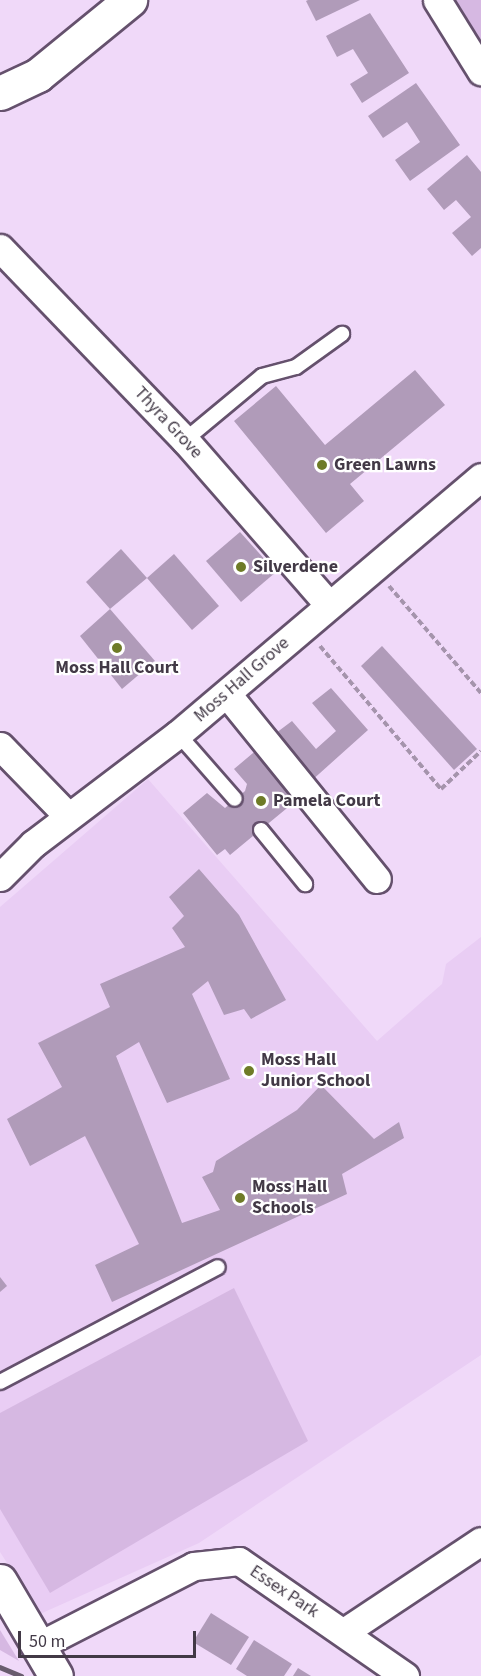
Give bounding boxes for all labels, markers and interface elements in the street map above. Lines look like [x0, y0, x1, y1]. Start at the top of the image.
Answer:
street label: Thyra Grove [129, 383, 207, 463]
place label: Green Lawns [334, 454, 436, 476]
marker: Green Lawns [315, 458, 329, 472]
place label: Silverdene [253, 556, 338, 578]
marker: Silverdene [234, 560, 248, 574]
street label: Moss Hall Grove [190, 633, 294, 727]
marker: Moss Hall Court [110, 641, 124, 655]
place label: Moss Hall Court [55, 657, 179, 679]
place label: Pamela Court [273, 790, 380, 812]
marker: Pamela Court [254, 794, 268, 808]
place label: Moss Hall Junior School [261, 1050, 370, 1092]
marker: Moss Hall Junior School [242, 1064, 256, 1078]
place label: Moss Hall Schools [252, 1177, 327, 1220]
marker: Moss Hall Schools [233, 1191, 247, 1205]
street label: Essex Park [245, 1561, 323, 1623]
scale bar [21, 1619, 200, 1657]
text: 50 m [29, 1629, 65, 1654]

